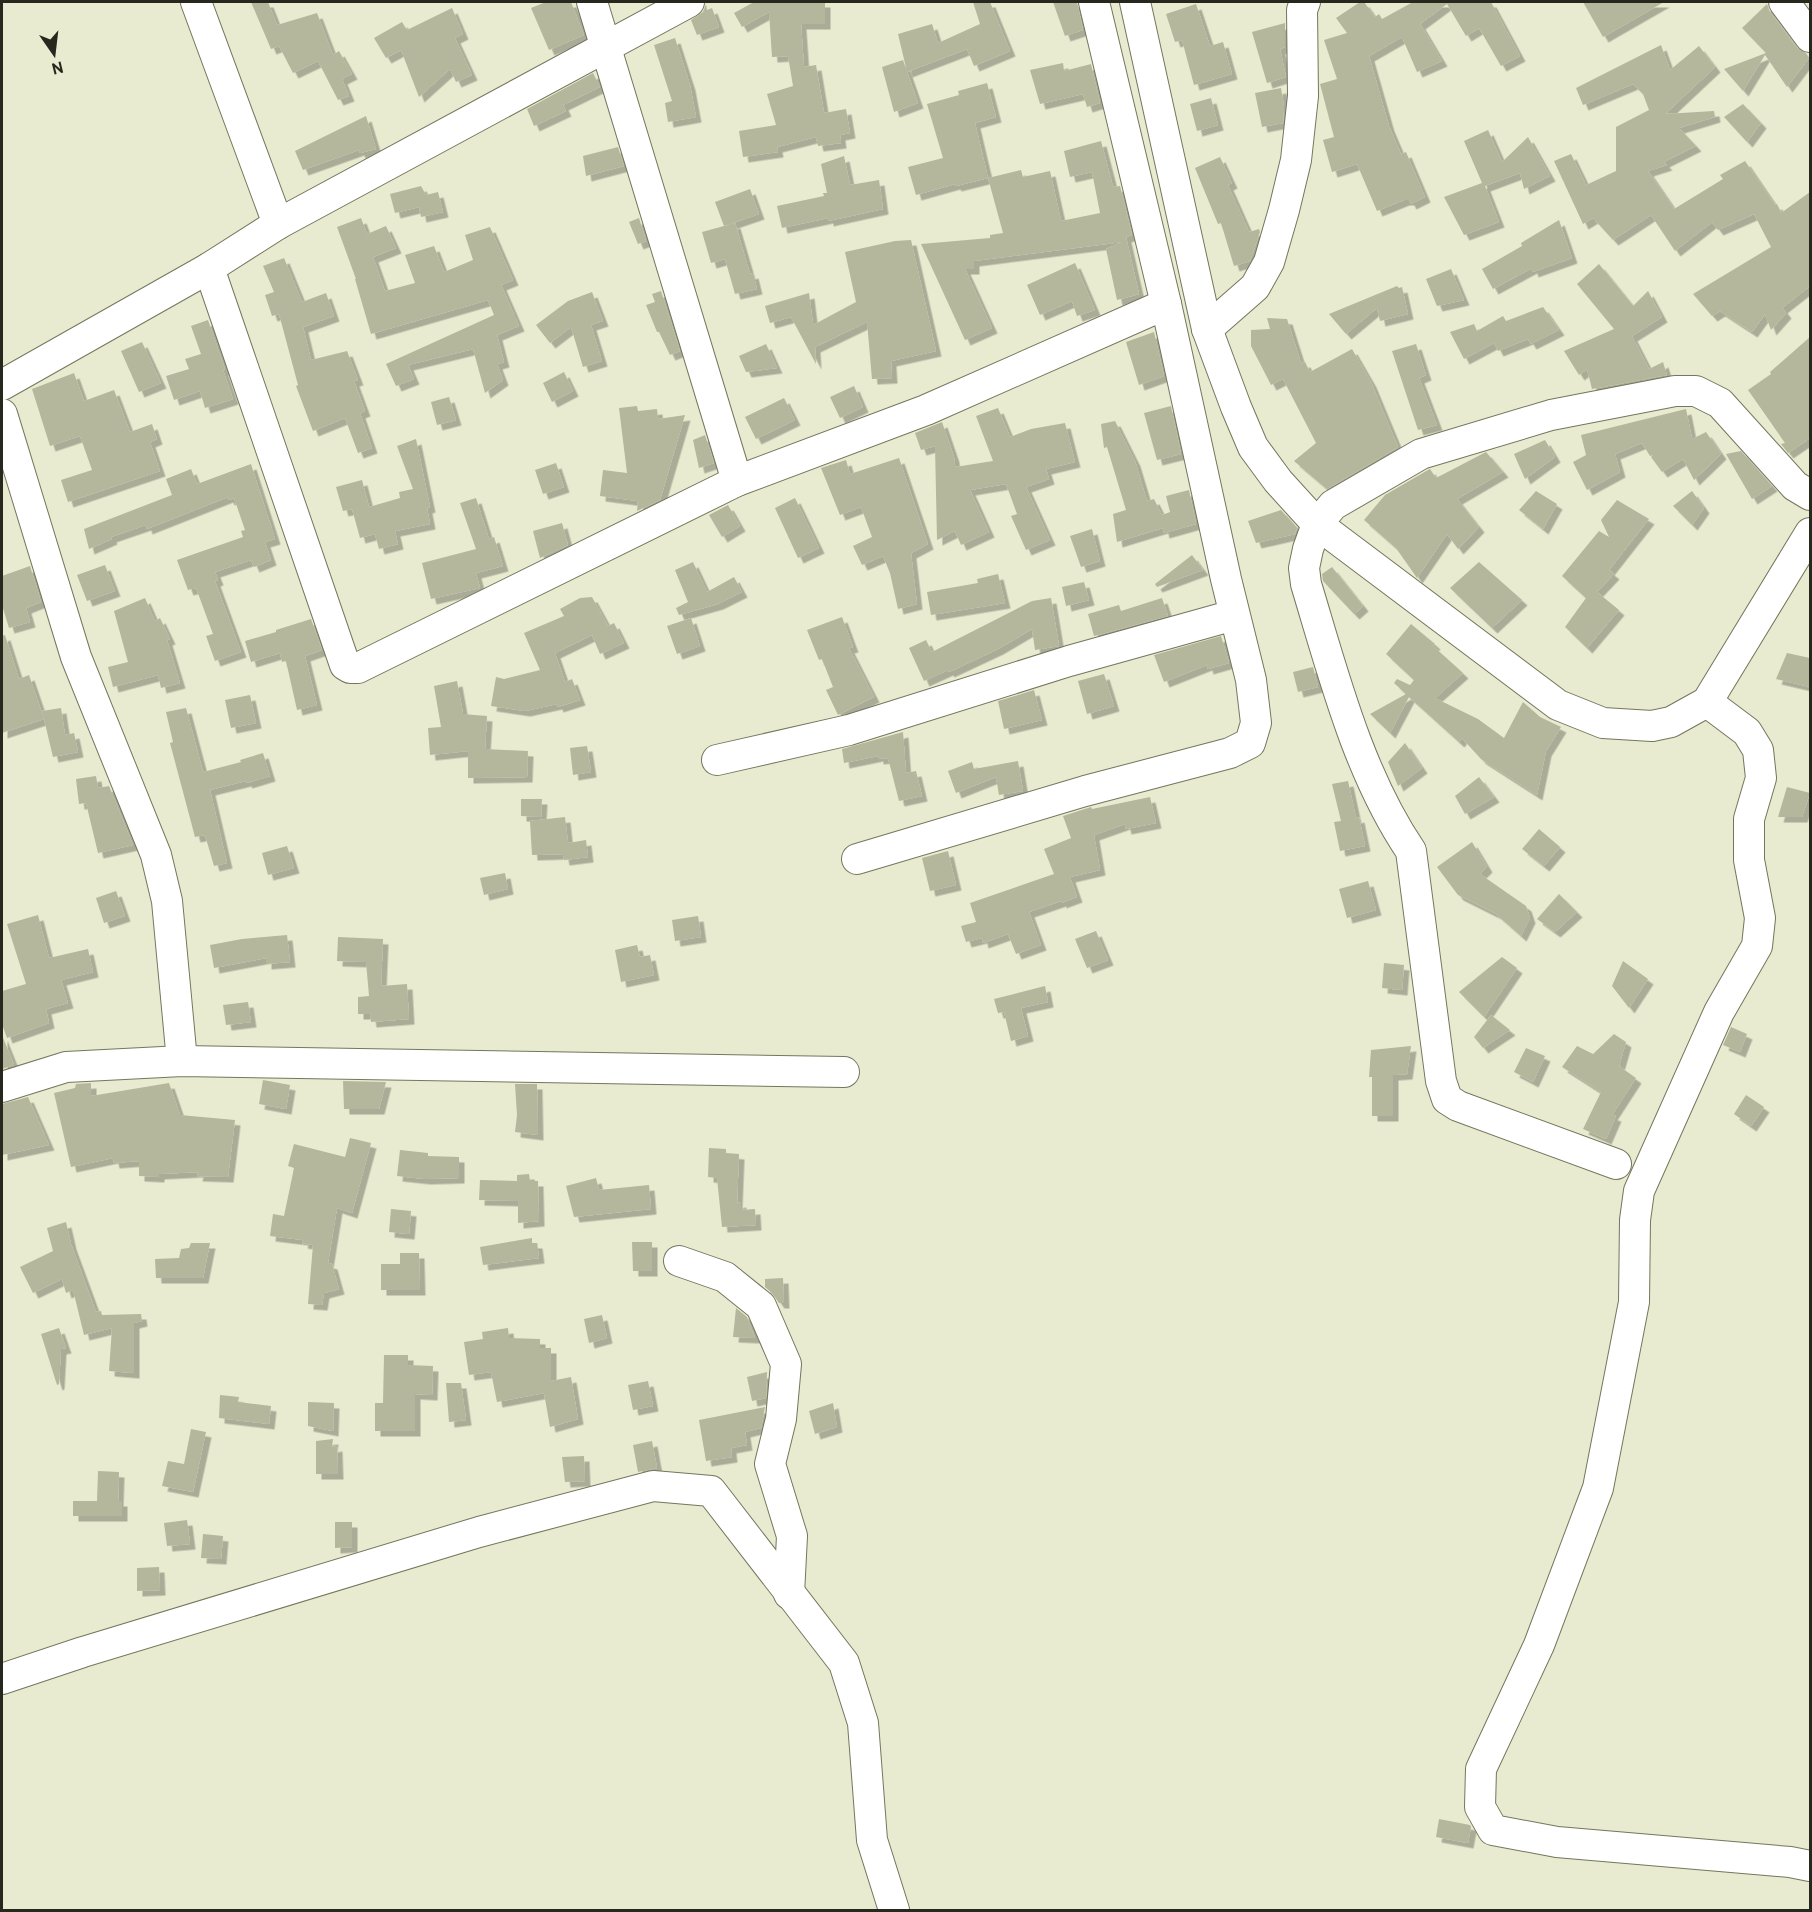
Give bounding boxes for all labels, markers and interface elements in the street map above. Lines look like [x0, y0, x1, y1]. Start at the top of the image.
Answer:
north arrow [24, 24, 84, 84]
text: N [49, 56, 65, 78]

